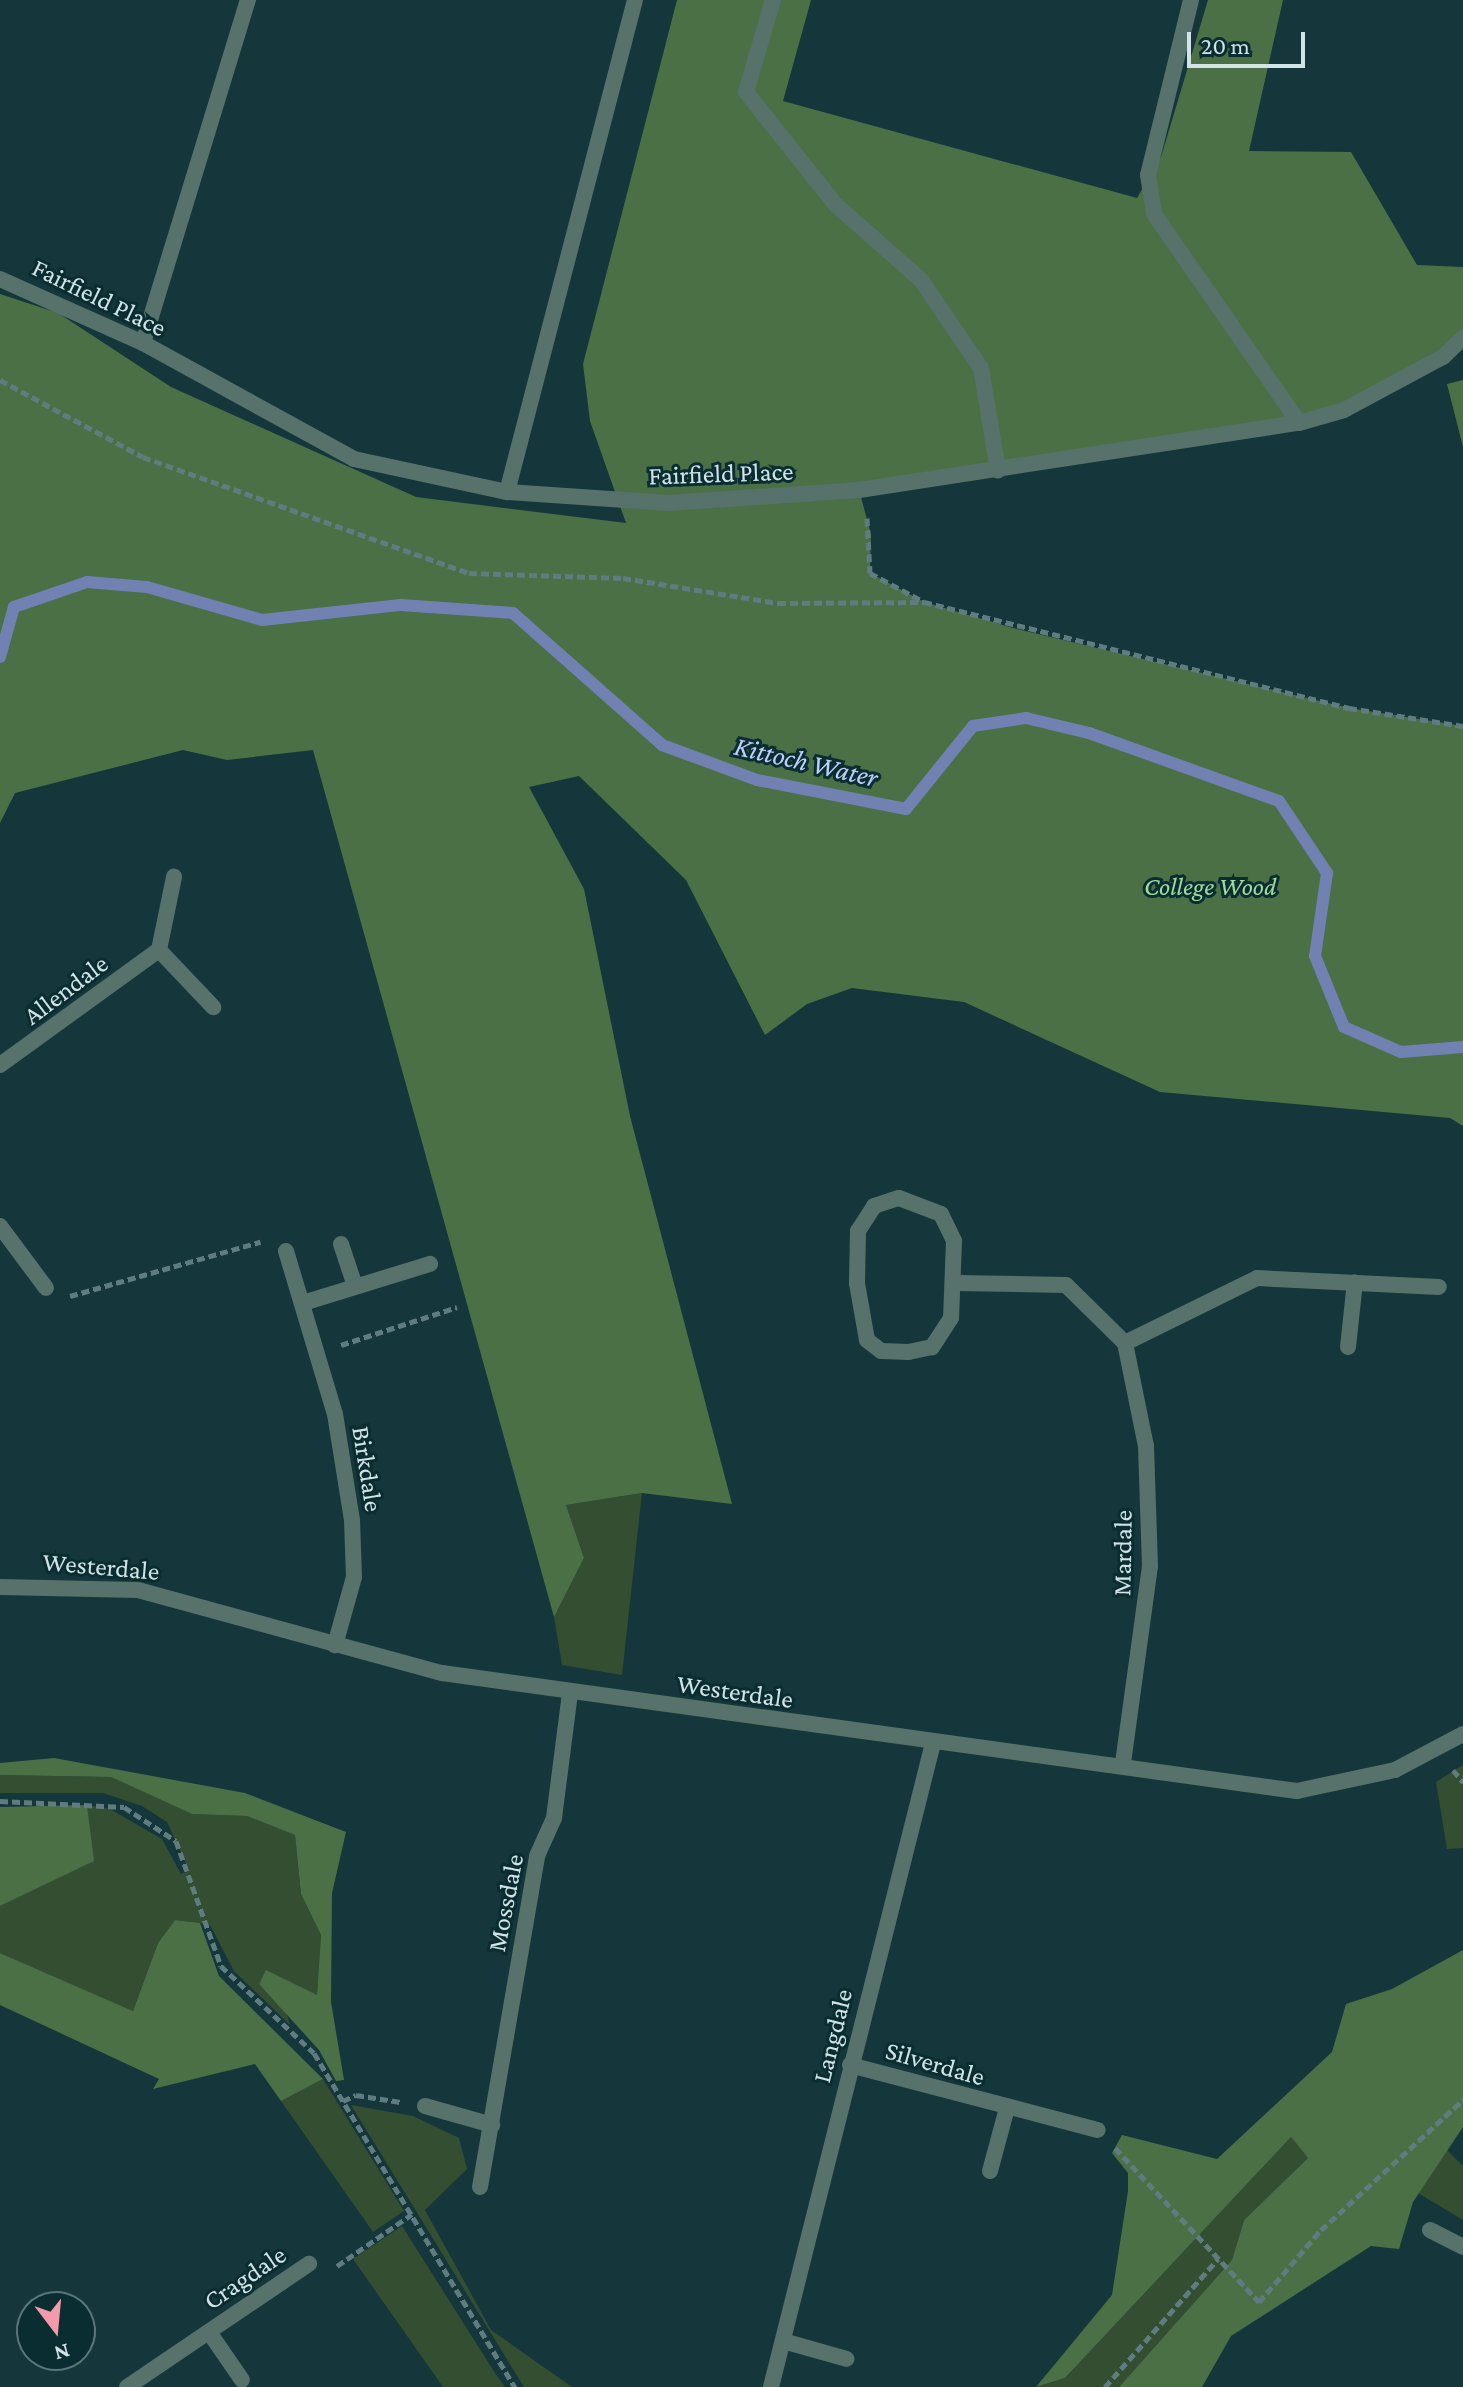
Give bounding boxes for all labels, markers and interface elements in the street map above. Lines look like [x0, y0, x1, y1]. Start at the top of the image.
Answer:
scale bar [1191, 16, 1309, 66]
text: 20 m [1201, 32, 1250, 59]
street label: Fairfield Place [27, 252, 171, 344]
street label: Fairfield Place [648, 456, 794, 492]
water label: Kittoch Water [731, 729, 881, 795]
park label: College Wood [1144, 871, 1276, 903]
street label: Allendale [18, 948, 114, 1032]
street label: Birkdale [345, 1424, 389, 1514]
street label: Mardale [1107, 1510, 1139, 1596]
street label: Westerdale [41, 1546, 161, 1588]
street label: Westerdale [675, 1668, 795, 1716]
street label: Mossdale [481, 1851, 531, 1955]
street label: Langdale [806, 1986, 860, 2086]
street label: Silverdale [882, 2035, 988, 2093]
street label: Cragdale [198, 2239, 292, 2317]
north arrow [16, 2291, 96, 2371]
text: N [52, 2339, 73, 2367]

